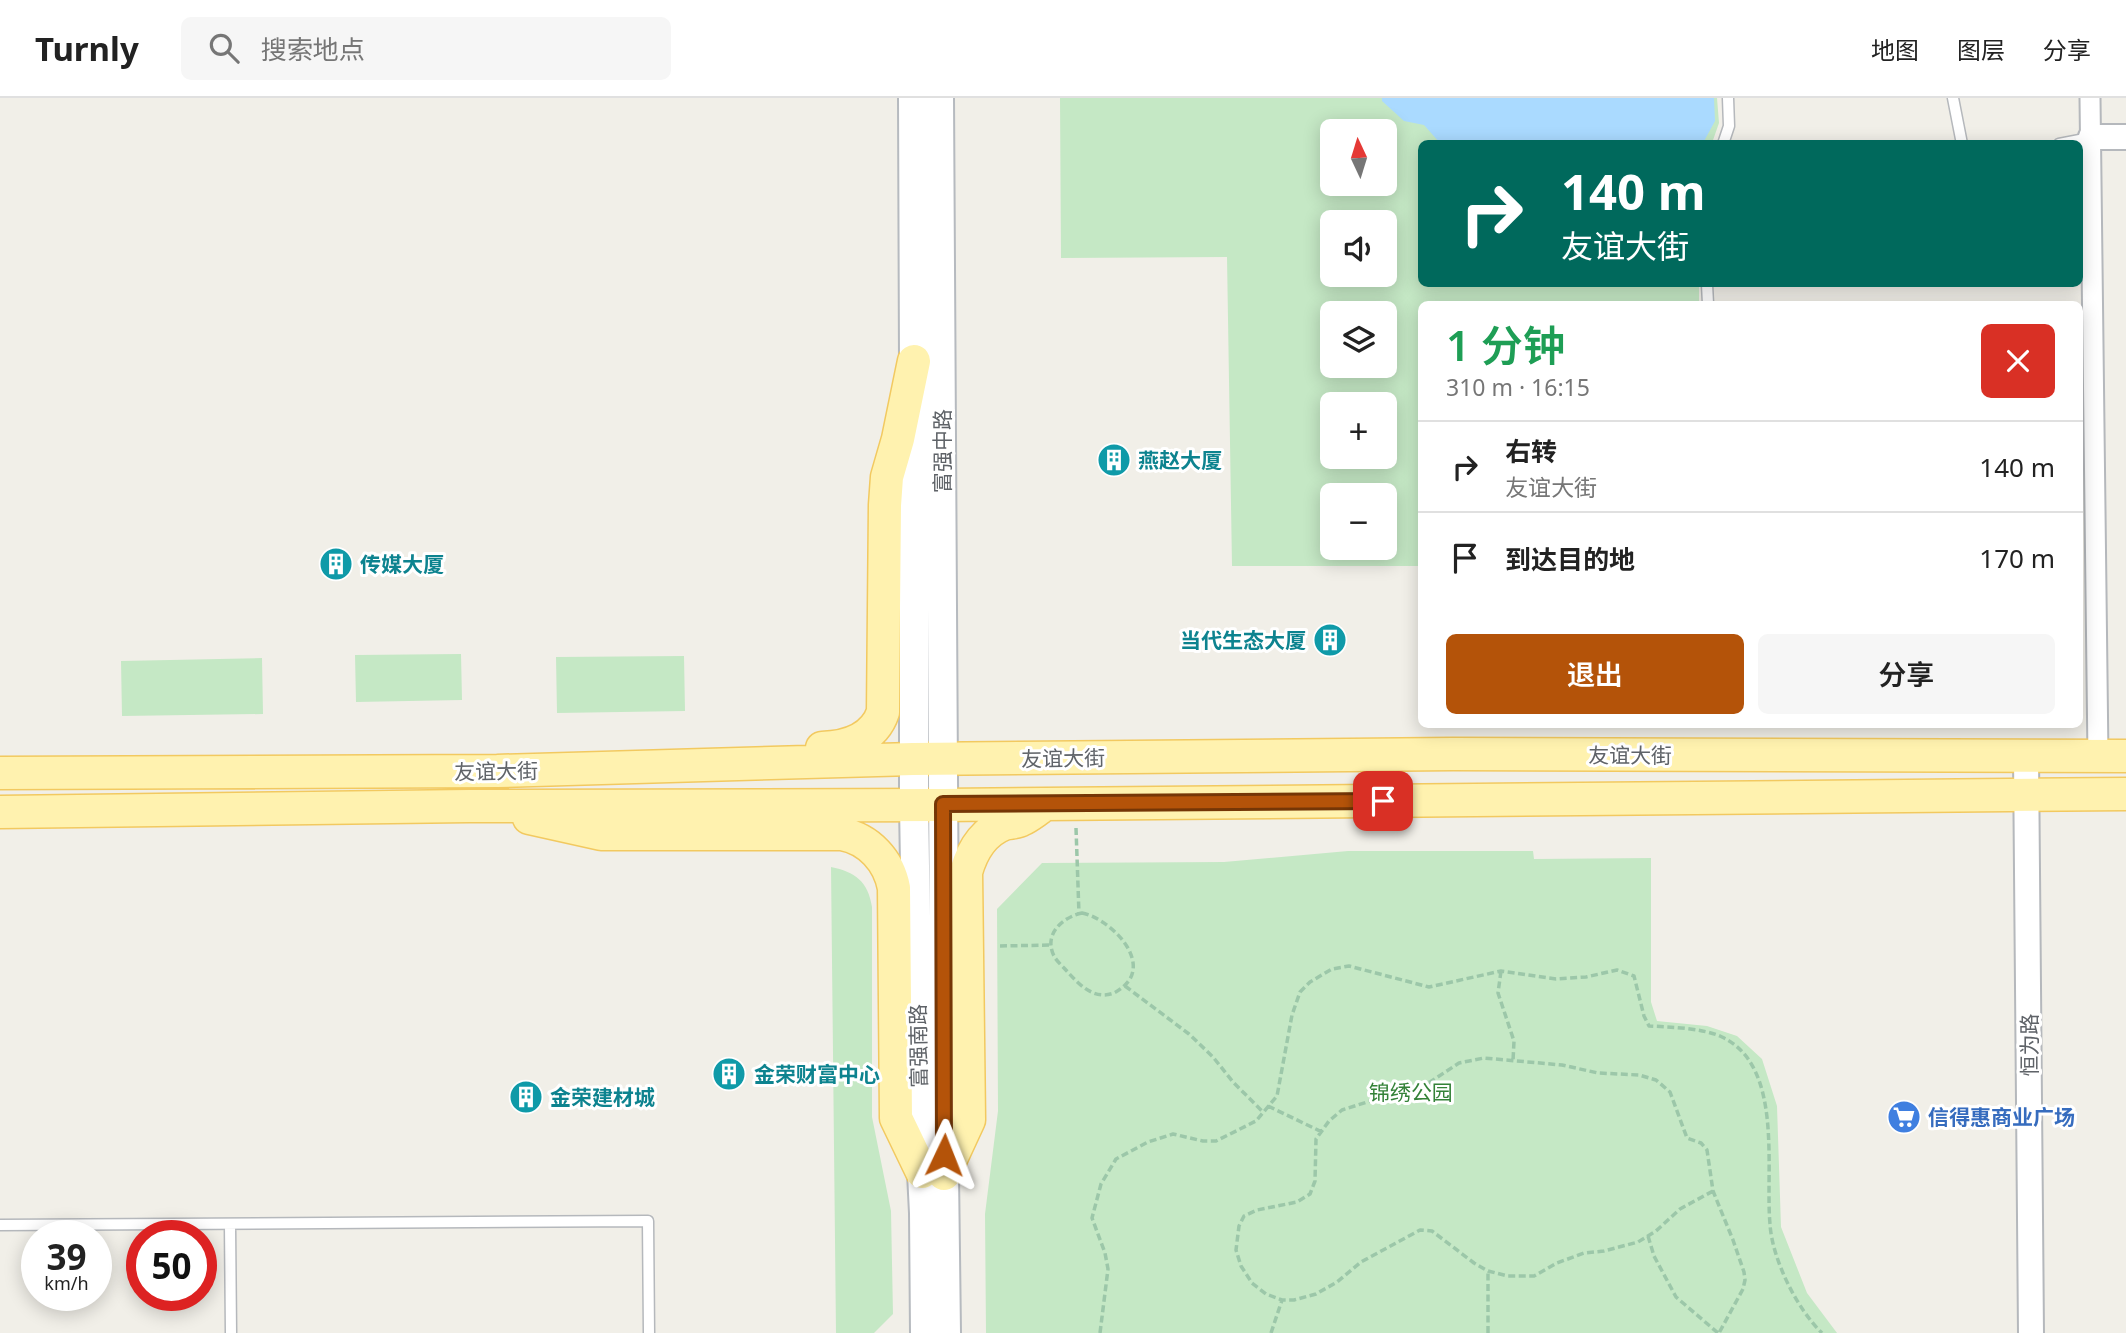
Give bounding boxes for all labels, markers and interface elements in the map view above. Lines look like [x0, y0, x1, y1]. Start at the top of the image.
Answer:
search box [181, 17, 671, 80]
text: Turnly [35, 26, 139, 71]
icon: search [205, 29, 243, 67]
text: 搜索地点 [261, 31, 365, 67]
text: 地图 [1871, 33, 1919, 66]
text: 图层 [1957, 33, 2005, 66]
text: 分享 [2043, 33, 2091, 66]
north arrow [1320, 119, 1396, 196]
map controls [1320, 119, 1397, 560]
text: 140 m [1561, 158, 1706, 224]
icon: right [1446, 168, 1537, 259]
button: sound [1320, 210, 1397, 287]
text: 友谊大街 [1561, 224, 1689, 267]
button: layers [1320, 301, 1397, 378]
text: 1 分钟 [1446, 316, 1565, 373]
button: close [1981, 324, 2055, 398]
text: 310 m · 16:15 [1446, 371, 1590, 403]
button: + [1320, 392, 1397, 469]
street label: 富强中路 [928, 409, 956, 493]
text: 右转 [1505, 433, 1557, 469]
building icon: 燕赵大厦 [1095, 441, 1133, 479]
place label: 燕赵大厦 [1138, 446, 1222, 474]
icon: right [1446, 448, 1484, 486]
text: 140 m [1979, 449, 2055, 485]
text: 友谊大街 [1505, 471, 1597, 503]
button: − [1320, 483, 1397, 560]
icon: arrive [1446, 539, 1484, 577]
text: 170 m [1979, 540, 2055, 576]
text: 到达目的地 [1505, 541, 1635, 577]
building icon: 传媒大厦 [317, 545, 355, 583]
place label: 传媒大厦 [360, 550, 444, 578]
building icon: 当代生态大厦 [1311, 621, 1349, 659]
place label: 当代生态大厦 [1180, 626, 1306, 654]
button: 退出 [1446, 634, 1744, 714]
button: 分享 [1758, 634, 2055, 714]
street label: 友谊大街 [1588, 741, 1672, 769]
street label: 友谊大街 [1021, 743, 1105, 773]
street label: 友谊大街 [454, 756, 538, 786]
pin [1353, 771, 1413, 831]
icon: arrive [1364, 782, 1402, 820]
street label: 富强南路 [903, 1004, 933, 1088]
street label: 恒为路 [2015, 1014, 2043, 1077]
building icon: 金荣财富中心 [710, 1055, 748, 1093]
place label: 金荣财富中心 [754, 1060, 880, 1088]
building icon: 金荣建材城 [507, 1078, 545, 1116]
park label: 锦绣公园 [1369, 1078, 1453, 1106]
place label: 金荣建材城 [550, 1083, 655, 1111]
supermarket icon: 信得惠商业广场 [1885, 1098, 1923, 1136]
place label: 信得惠商业广场 [1928, 1103, 2075, 1131]
position arrow [907, 1118, 981, 1192]
speed limit sign: 50 [126, 1220, 217, 1311]
text: 39 [46, 1233, 87, 1280]
text: km/h [44, 1271, 89, 1295]

